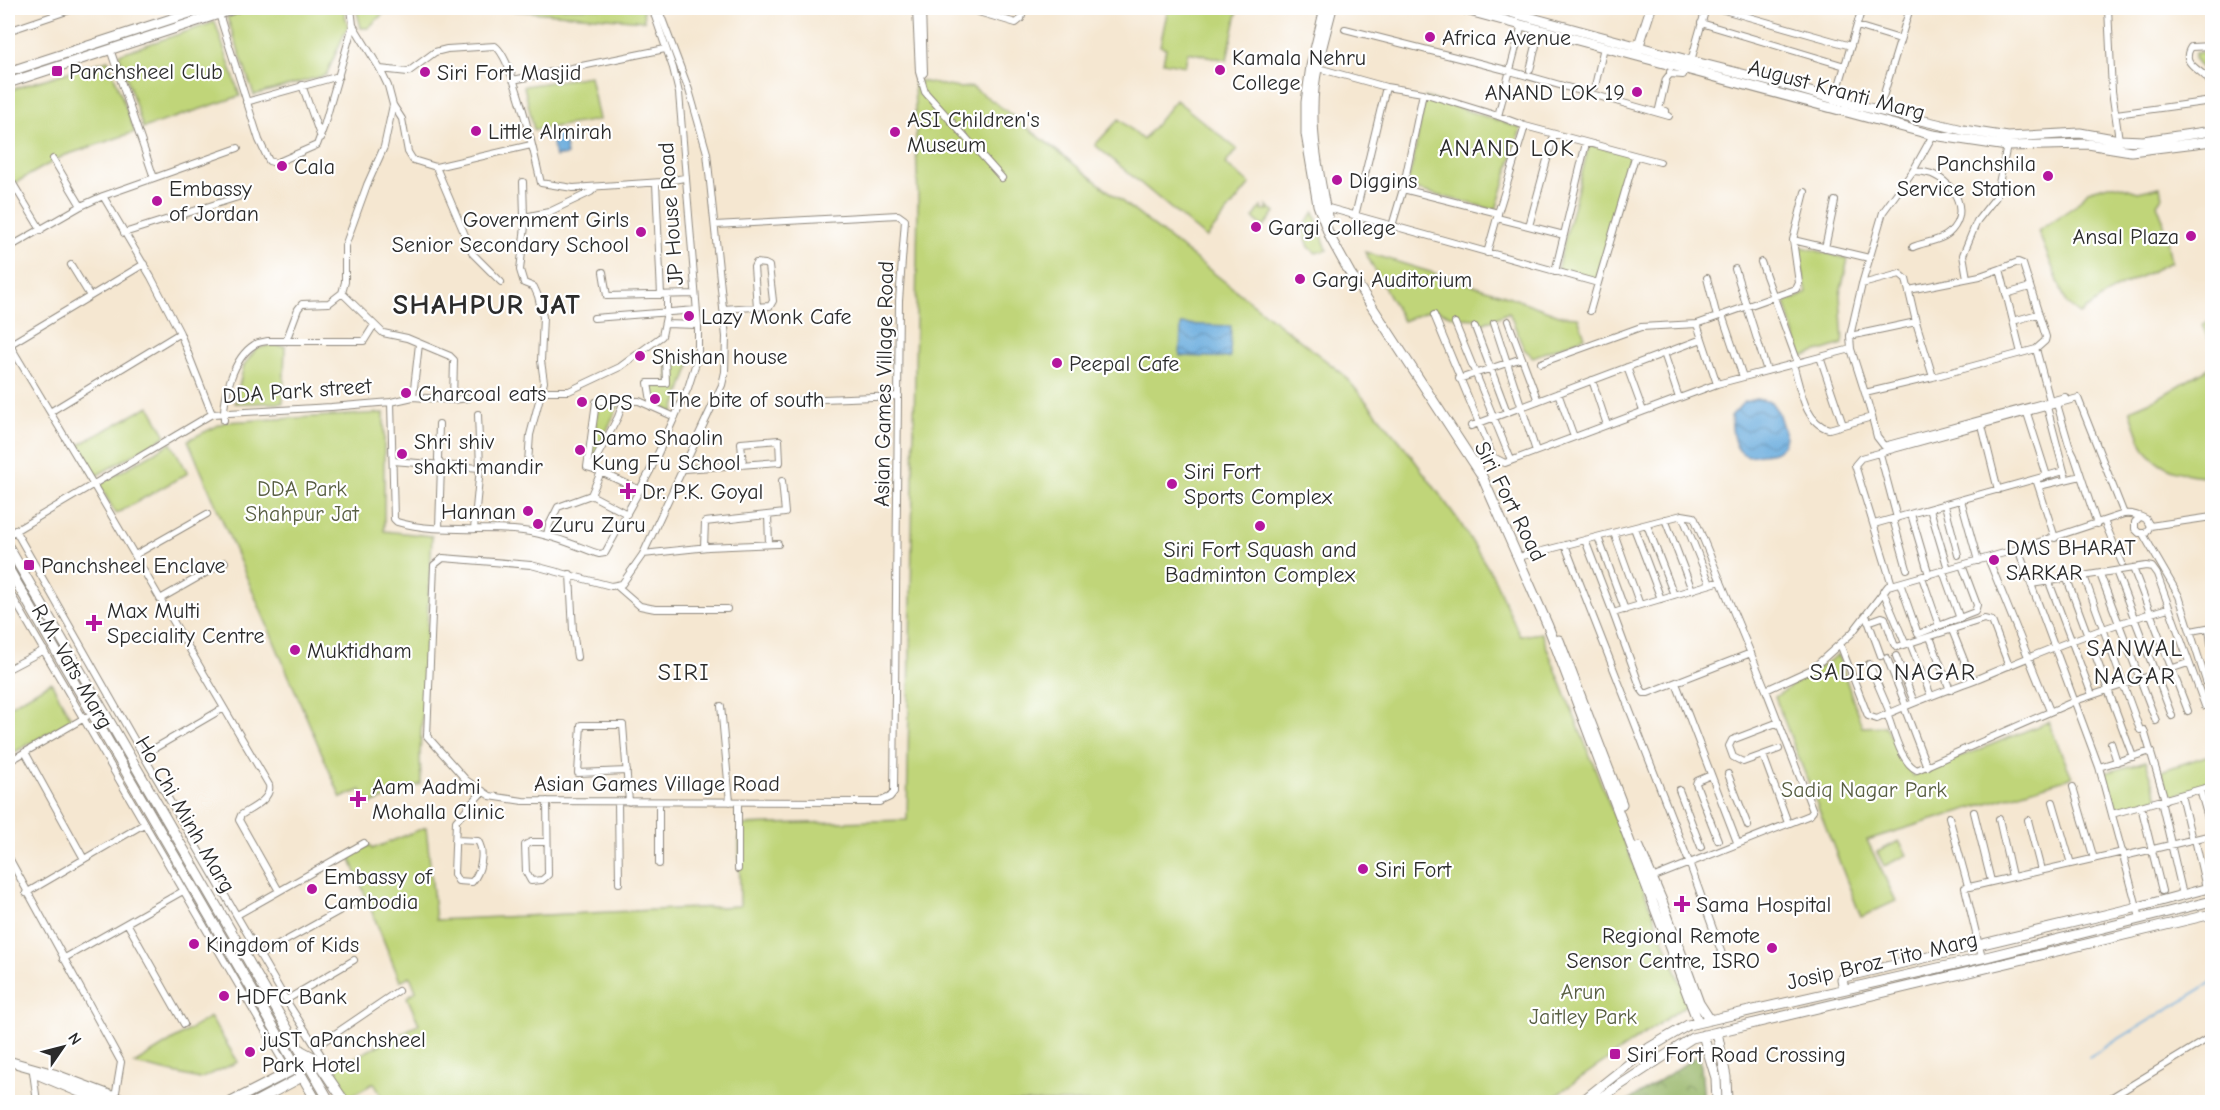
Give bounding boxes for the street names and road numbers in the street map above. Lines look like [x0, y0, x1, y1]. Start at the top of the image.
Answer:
street label: August Kranti Marg [1745, 54, 1928, 126]
street label: JP House Road [653, 141, 689, 286]
street label: Asian Games Village Road [869, 261, 899, 507]
street label: DDA Park street [222, 373, 373, 409]
street label: Siri Fort Road [1469, 437, 1551, 566]
street label: R.M. Vats Marg [26, 599, 118, 734]
street label: Ho Chi Minh Marg [130, 731, 241, 898]
street label: Asian Games Village Road [534, 771, 780, 797]
street label: Josip Broz Tito Marg [1784, 926, 1980, 996]

